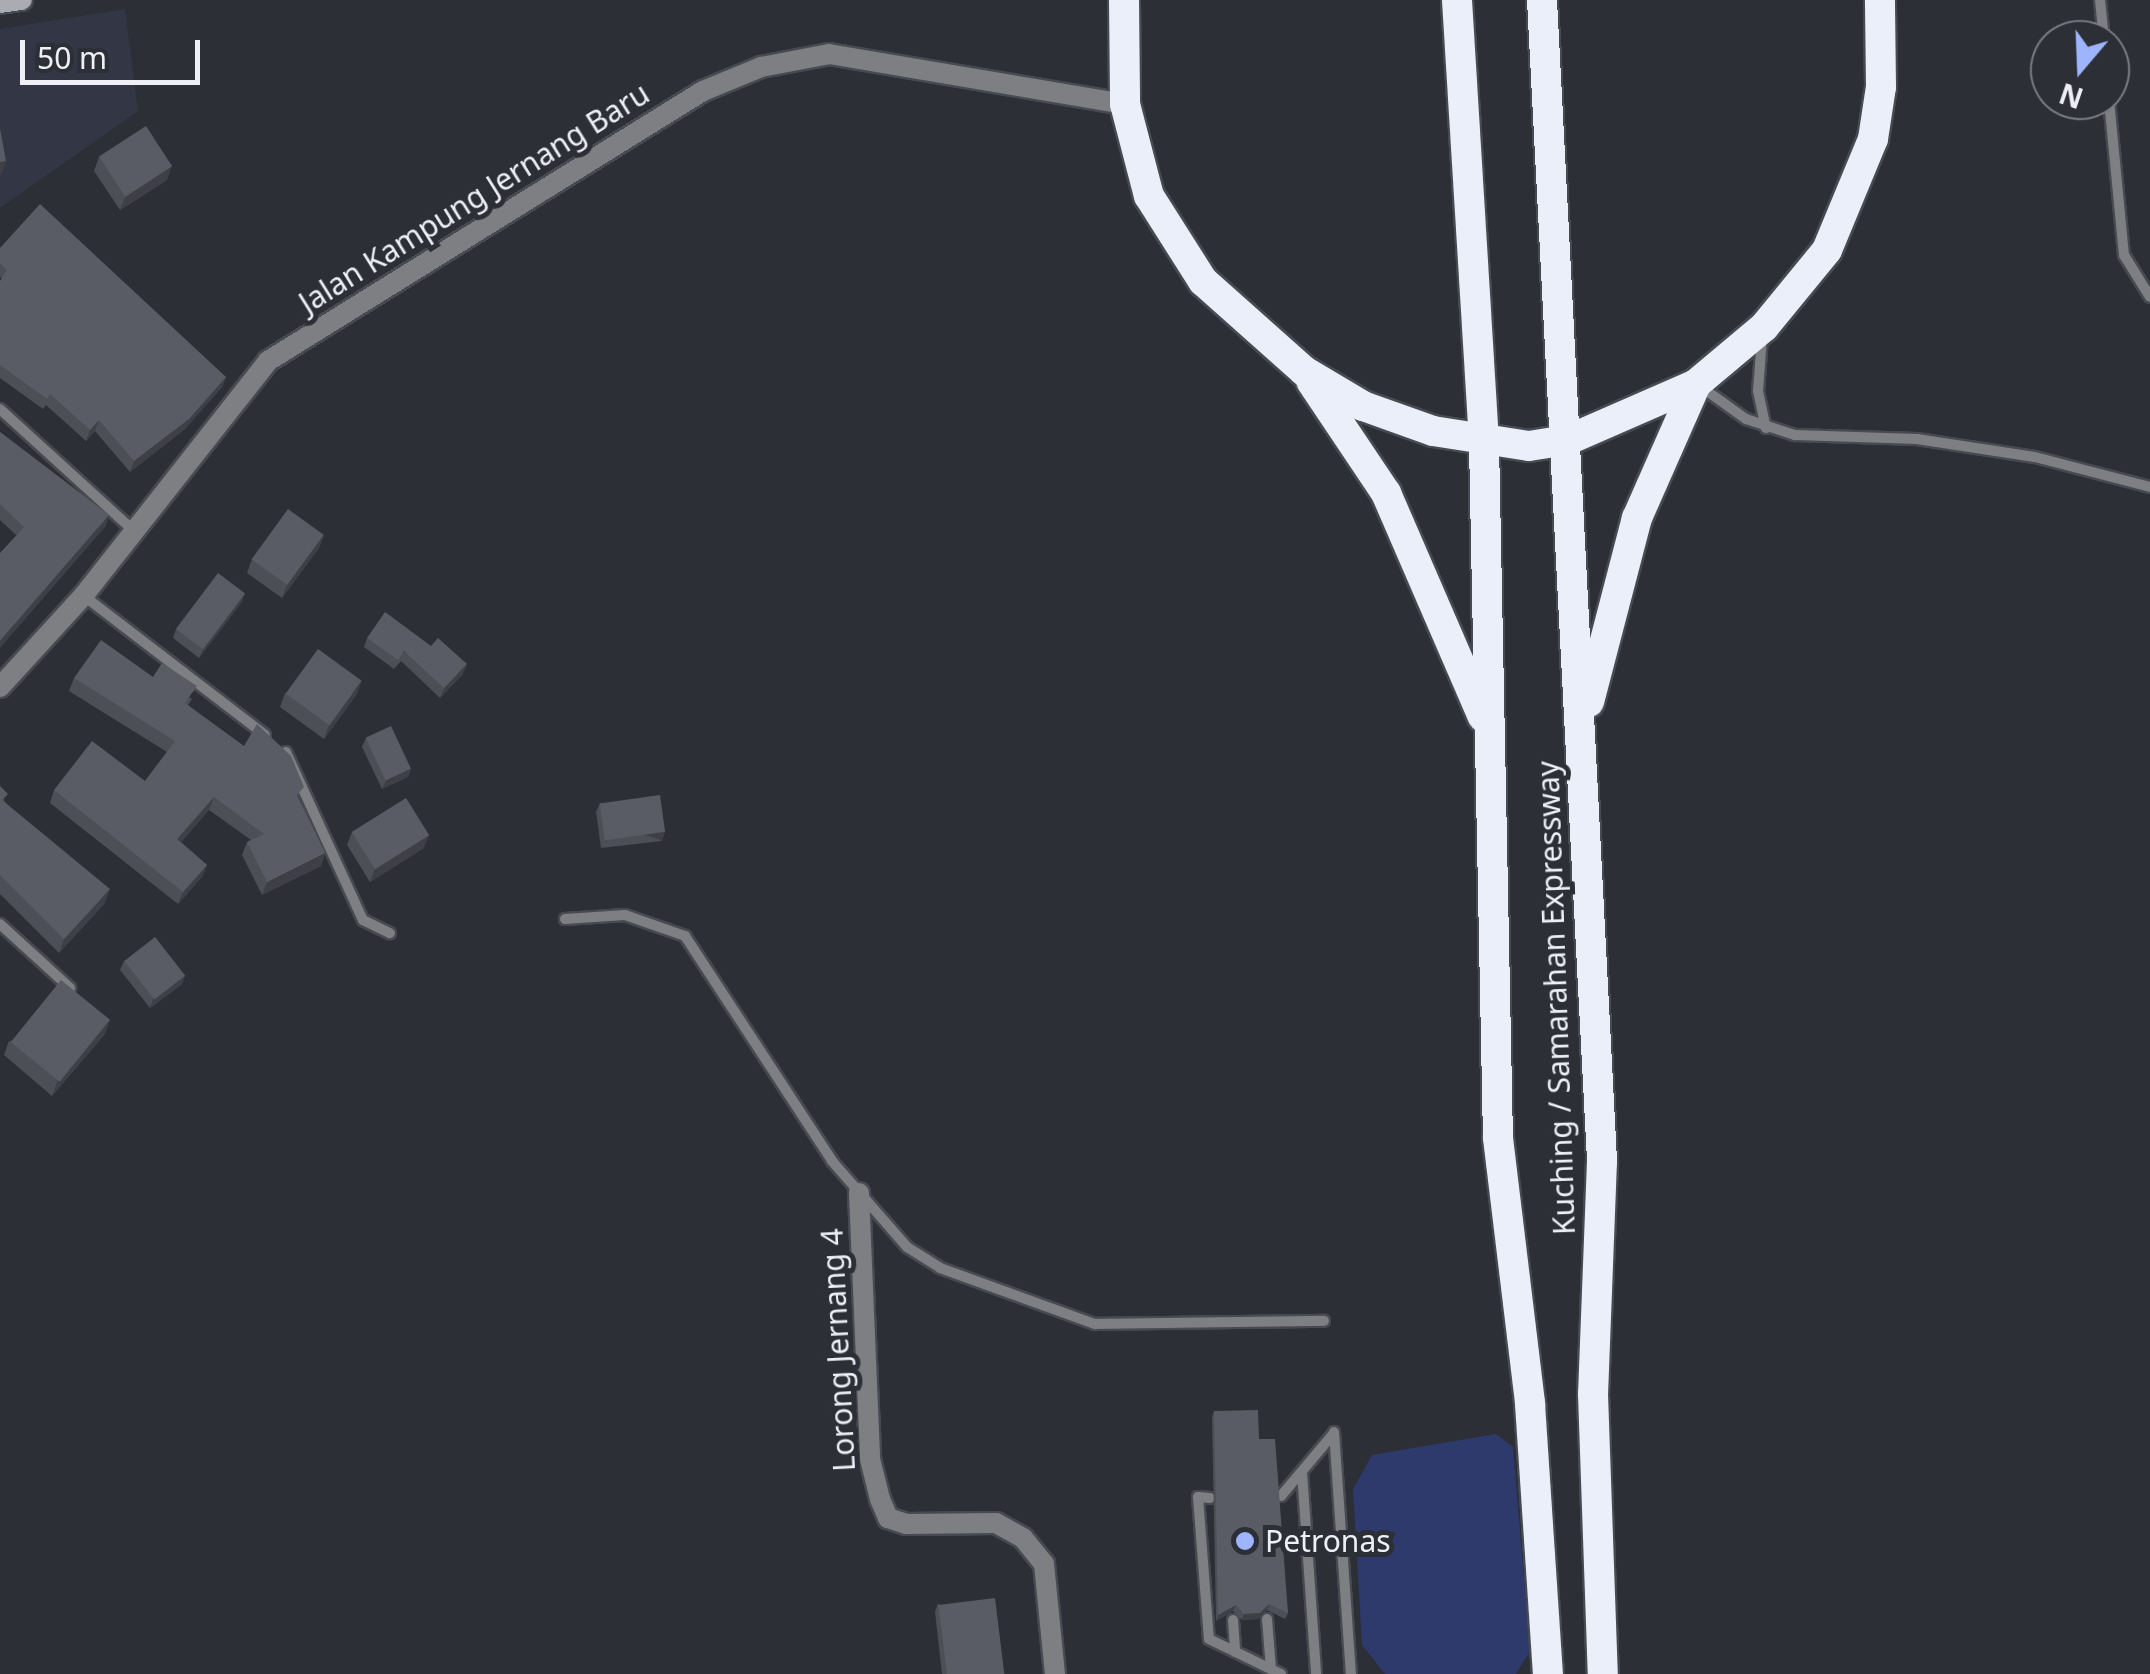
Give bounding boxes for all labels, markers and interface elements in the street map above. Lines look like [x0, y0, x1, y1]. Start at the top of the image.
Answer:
scale bar [25, 20, 205, 82]
north arrow [2030, 20, 2130, 120]
text: 50 m [37, 37, 107, 78]
street label: Jalan Kampung Jernang Baru [292, 75, 656, 321]
text: N [2054, 75, 2088, 118]
street label: Kuching / Samarahan Expressway [1530, 760, 1582, 1236]
street label: Lorong Jernang 4 [814, 1228, 862, 1472]
place label: Petronas [1265, 1523, 1391, 1559]
marker: Petronas [1234, 1530, 1256, 1552]

